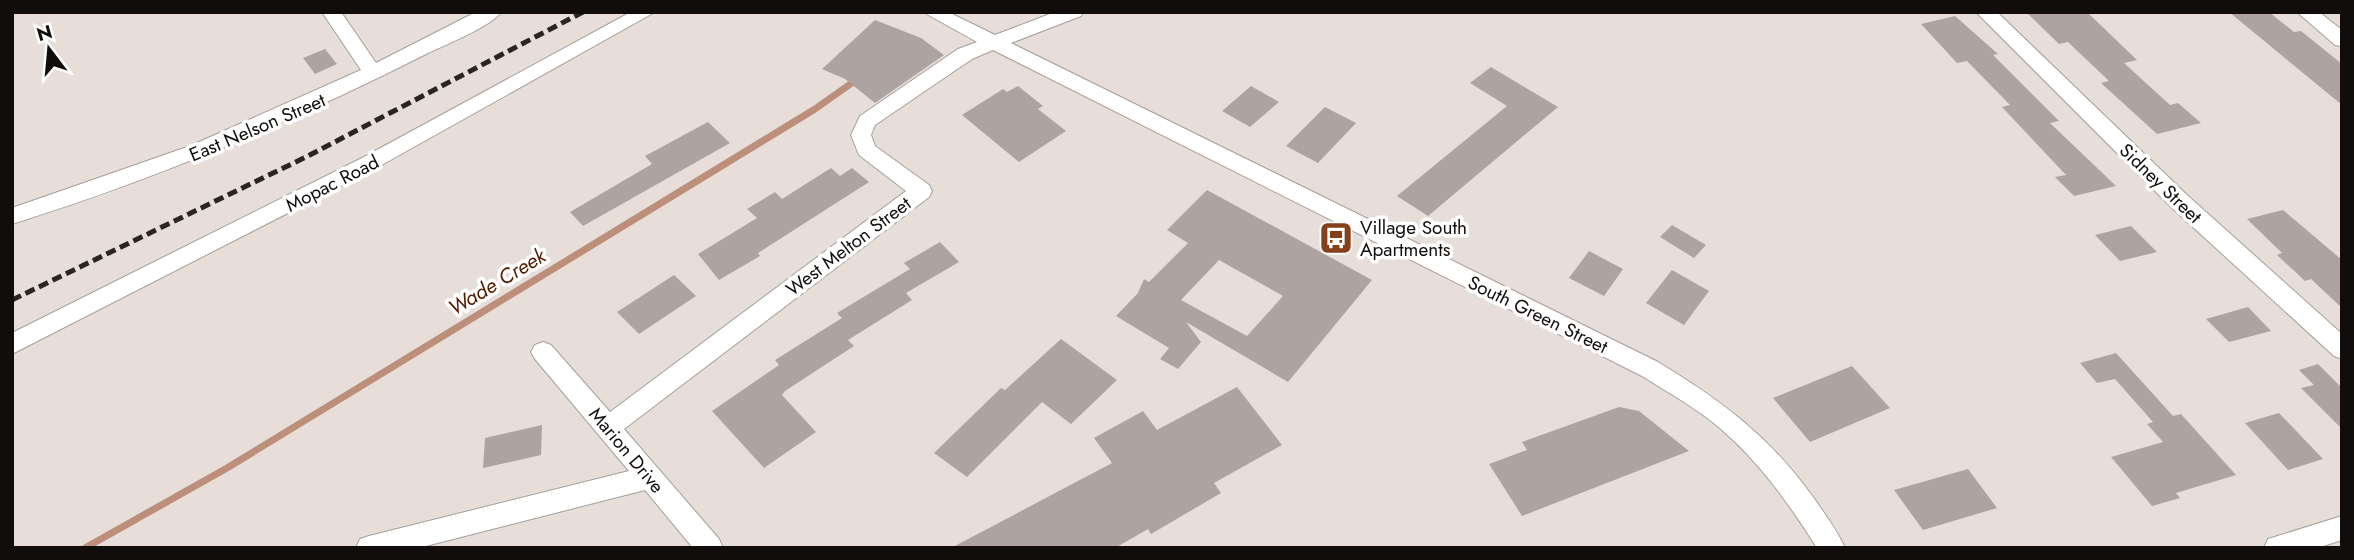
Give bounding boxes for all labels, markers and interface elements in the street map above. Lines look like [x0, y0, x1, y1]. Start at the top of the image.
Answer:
north arrow [14, 14, 84, 84]
text: N [33, 18, 55, 48]
street label: East Nelson Street [185, 86, 330, 168]
street label: Sidney Street [2113, 137, 2208, 230]
street label: Mopac Road [281, 148, 384, 219]
street label: West Melton Street [780, 190, 917, 302]
place label: Village South Apartments [1360, 214, 1467, 263]
bus stop icon: Village South Apartments [1317, 219, 1355, 257]
water label: Wade Creek [443, 241, 552, 323]
street label: South Green Street [1463, 269, 1613, 360]
street label: Marion Drive [583, 402, 671, 499]

